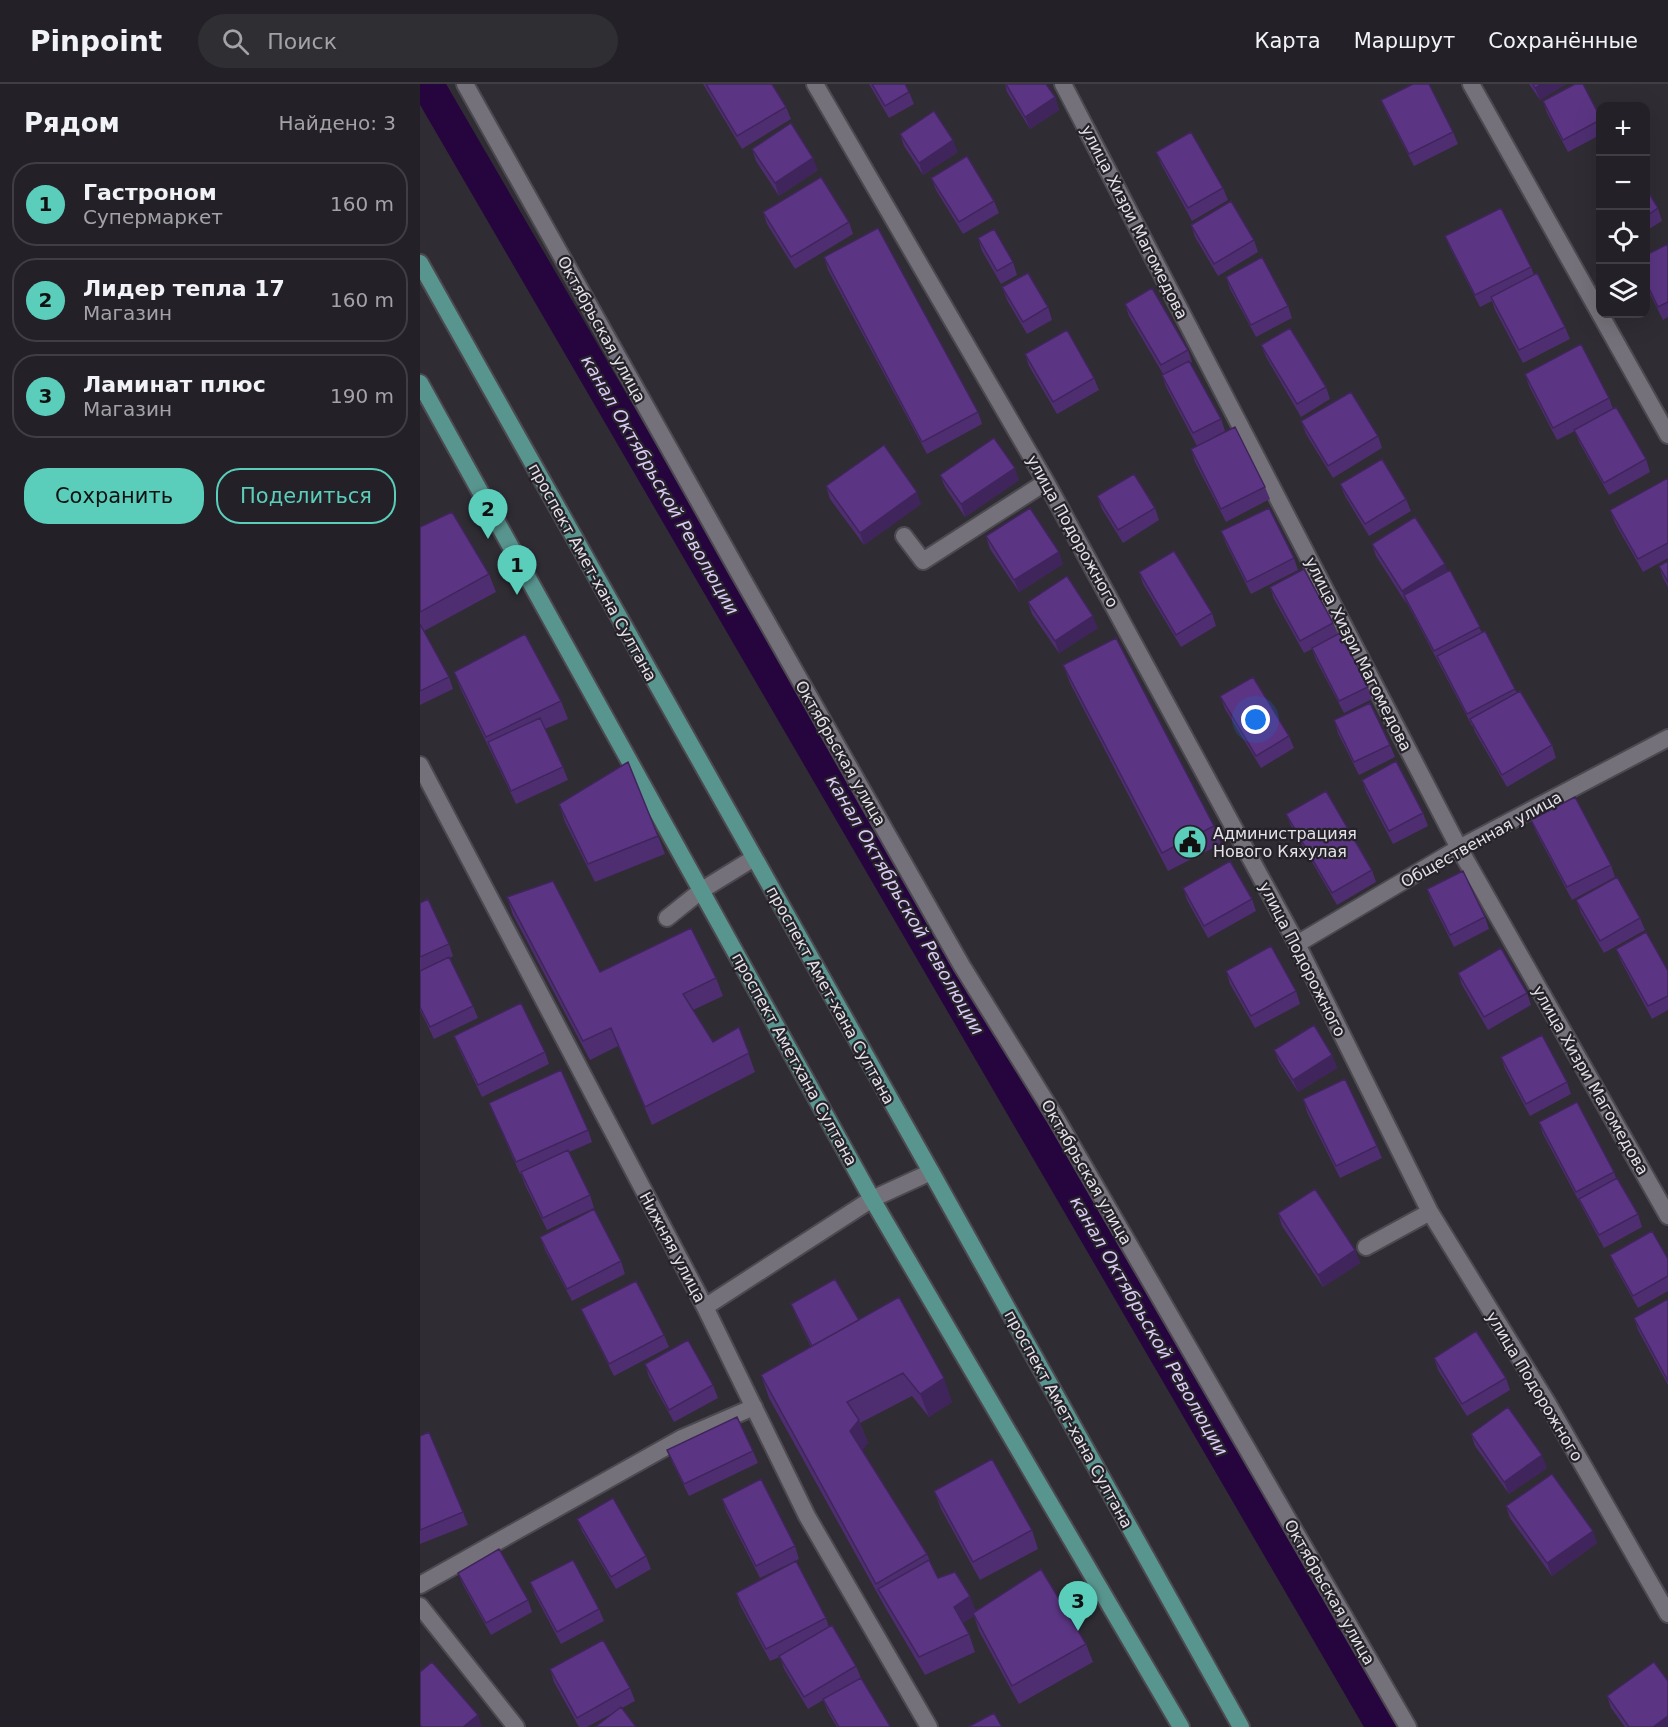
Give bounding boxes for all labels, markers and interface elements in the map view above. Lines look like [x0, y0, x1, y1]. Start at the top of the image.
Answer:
search box [198, 14, 618, 68]
text: Pinpoint [30, 25, 162, 58]
icon: search [219, 25, 252, 58]
text: Поиск [267, 29, 337, 54]
text: Карта [1255, 29, 1321, 53]
text: Маршрут [1354, 29, 1455, 53]
text: Сохранённые [1488, 29, 1638, 53]
map controls [1596, 102, 1650, 318]
button: + [1596, 102, 1650, 156]
text: Рядом [24, 108, 120, 138]
text: Найдено: 3 [278, 111, 396, 135]
street label: улица Хизри Магомедова [1077, 122, 1192, 322]
button: − [1596, 156, 1650, 210]
text: Гастроном [83, 180, 217, 205]
text: 1 [39, 192, 52, 216]
text: 160 m [330, 192, 394, 216]
text: Супермаркет [83, 205, 223, 229]
button: locate [1596, 210, 1650, 264]
street label: Октябрьская улица [553, 253, 650, 406]
button: layers [1596, 264, 1650, 318]
text: Лидер тепла 17 [83, 276, 285, 301]
text: 2 [39, 288, 52, 312]
text: 160 m [330, 288, 394, 312]
text: Магазин [83, 301, 172, 325]
water label: канал Октябрьской Революции [577, 351, 744, 619]
text: Ламинат плюс [83, 372, 266, 397]
text: 3 [39, 384, 52, 408]
text: 190 m [330, 384, 394, 408]
text: Магазин [83, 397, 172, 421]
street label: улица Подорожного [1023, 452, 1122, 611]
street label: проспект Амет-хана Султана [525, 460, 661, 685]
button: Сохранить [24, 468, 204, 524]
button: Поделиться [216, 468, 396, 524]
pin: 2 [468, 490, 508, 539]
pin: 1 [498, 546, 536, 595]
street label: улица Хизри Магомедова [1301, 554, 1416, 754]
street label: Октябрьская улица [791, 677, 890, 829]
your location [1241, 705, 1270, 734]
water label: канал Октябрьской Революции [822, 771, 989, 1039]
street label: Общественная улица [1397, 787, 1565, 892]
public building icon: Администрацияя Нового Кяхулая [1172, 824, 1208, 860]
place label: Администрацияя Нового Кяхулая [1213, 824, 1357, 861]
street label: улица Подорожного [1255, 879, 1350, 1040]
street label: проспект Амет-хана Султана [763, 883, 899, 1108]
street label: проспект Аметхана Султана [728, 949, 861, 1169]
street label: улица Хизри Магомедова [1529, 982, 1653, 1178]
street label: Октябрьская улица [1037, 1096, 1136, 1248]
street label: Нижняя улица [635, 1189, 710, 1306]
water label: канал Октябрьской Революции [1066, 1192, 1233, 1460]
street label: проспект Амет-хана Султана [1001, 1307, 1137, 1532]
street label: улица Подорожного [1482, 1308, 1587, 1465]
street label: Октябрьская улица [1280, 1516, 1379, 1668]
pin: 3 [1058, 1582, 1098, 1631]

